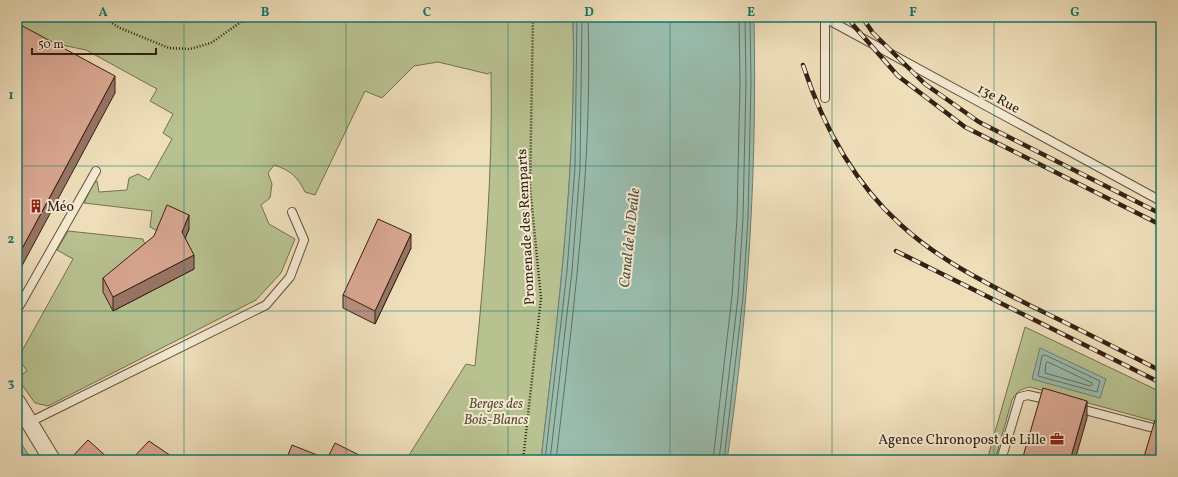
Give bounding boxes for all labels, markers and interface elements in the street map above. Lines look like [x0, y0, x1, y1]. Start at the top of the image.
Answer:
text: A [98, 4, 108, 22]
text: B [261, 4, 270, 22]
text: C [423, 4, 431, 22]
text: D [584, 4, 594, 22]
text: E [747, 4, 755, 22]
text: F [909, 4, 917, 22]
text: G [1070, 4, 1080, 22]
scale bar [32, 30, 156, 56]
text: 50 m [38, 37, 64, 53]
street label: 13e Rue [973, 80, 1023, 119]
text: 1 [8, 87, 14, 105]
street label: Promenade des Remparts [513, 148, 540, 306]
water label: Canal de la Deûle [615, 187, 646, 289]
building icon: Méo [28, 198, 44, 214]
place label: Méo [47, 198, 74, 217]
text: 2 [8, 231, 15, 249]
text: 3 [8, 375, 15, 393]
park label: Berges des Bois-Blancs [464, 395, 528, 430]
place label: Agence Chronopost de Lille [878, 431, 1046, 450]
office icon: Agence Chronopost de Lille [1049, 431, 1065, 447]

